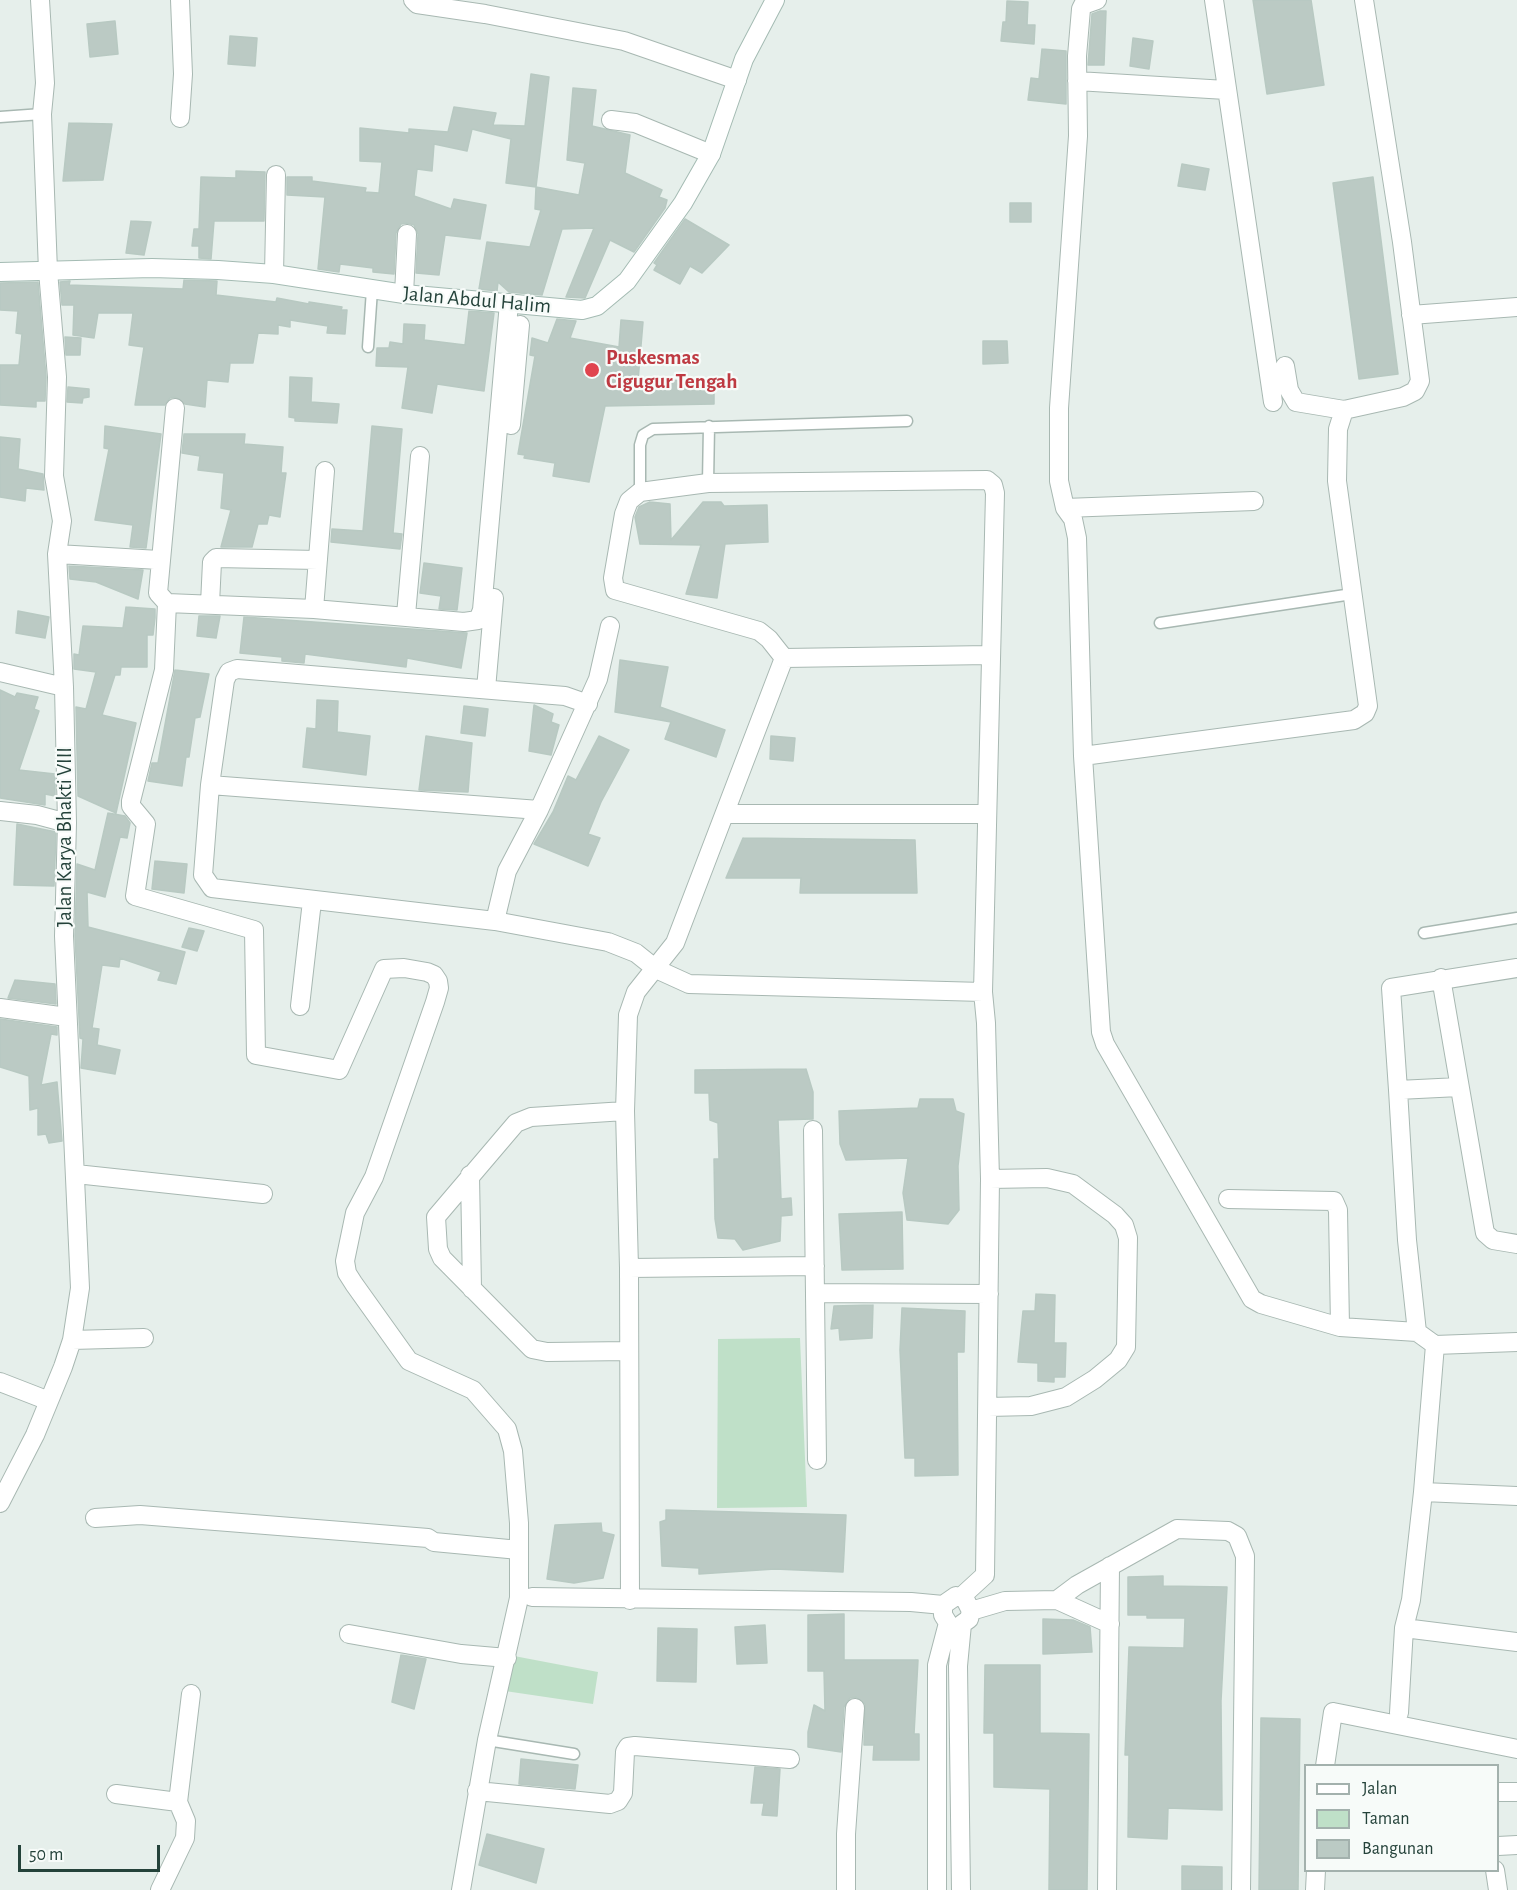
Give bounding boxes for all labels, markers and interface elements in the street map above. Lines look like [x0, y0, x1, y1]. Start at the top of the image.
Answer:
street label: Jalan Abdul Halim [402, 281, 552, 319]
place label: Puskesmas Cigugur Tengah [606, 345, 737, 395]
marker: Puskesmas Cigugur Tengah [583, 361, 601, 379]
street label: Jalan Karya Bhakti VIII [52, 747, 78, 927]
legend [1304, 1764, 1499, 1872]
text: Jalan [1362, 1780, 1397, 1798]
text: Taman [1362, 1810, 1410, 1828]
scale bar [21, 1833, 164, 1871]
text: Bangunan [1362, 1840, 1434, 1858]
text: 50 m [29, 1846, 63, 1864]

